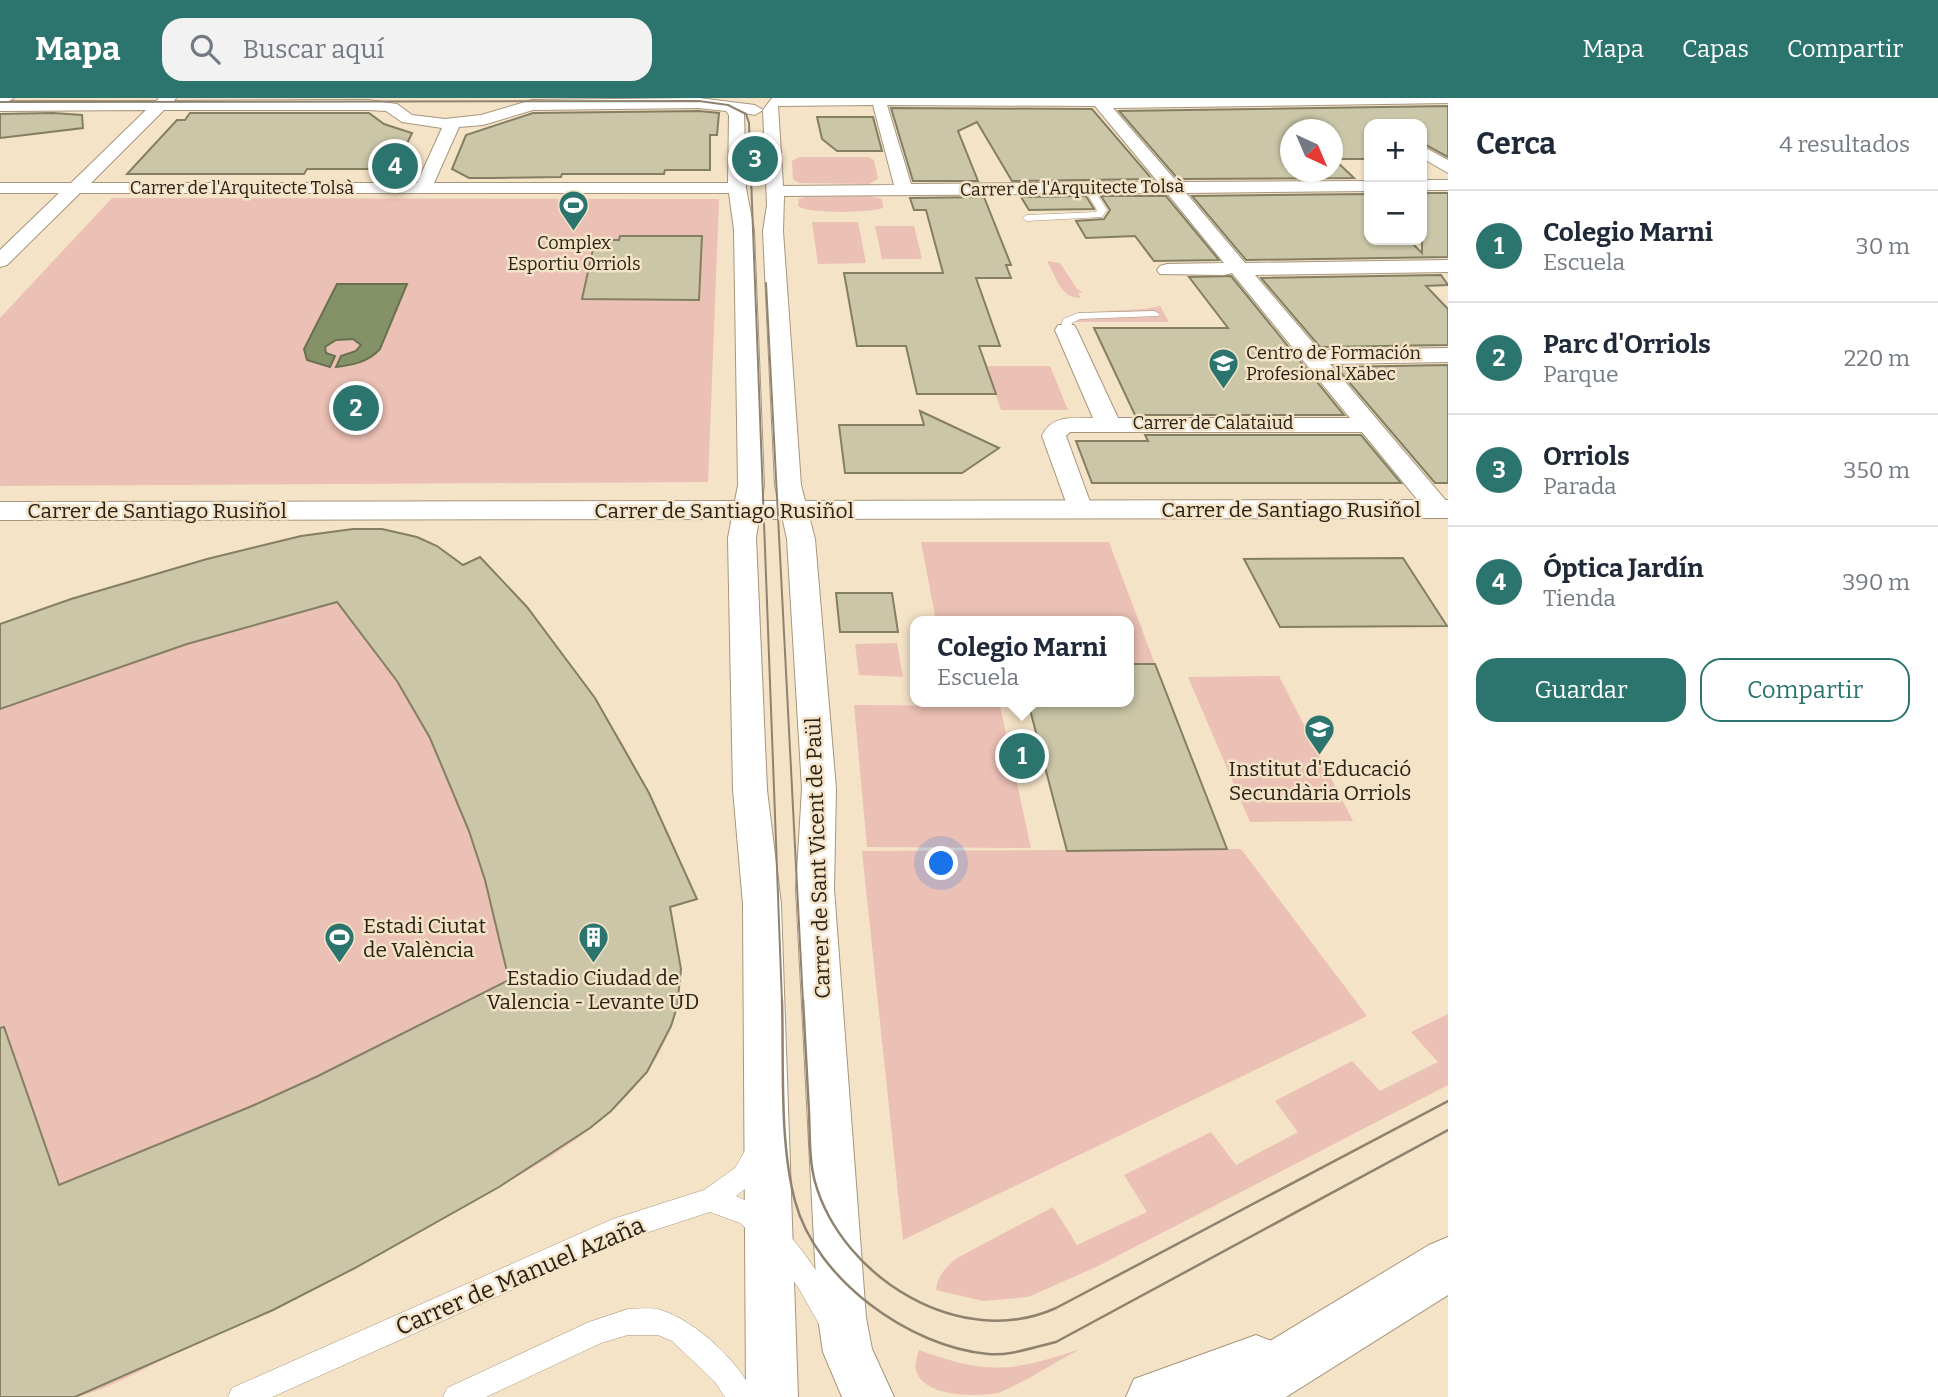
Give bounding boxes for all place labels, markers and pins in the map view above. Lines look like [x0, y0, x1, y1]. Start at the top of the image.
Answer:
pin: 3 [732, 133, 778, 185]
pin: 4 [372, 140, 418, 192]
sports icon: Complex Esportiu Orriols [557, 188, 591, 232]
place label: Complex Esportiu Orriols [507, 232, 641, 275]
place label: Centro de Formación Profesional Xabec [1246, 342, 1422, 385]
school or university icon: Centro de Formación Profesional Xabec [1206, 346, 1240, 390]
pin: 2 [333, 382, 379, 434]
school or university icon: Institut d'Educació Secundària Orriols [1303, 712, 1337, 756]
pin: 1 [999, 730, 1045, 782]
place label: Institut d'Educació Secundària Orriols [1229, 756, 1411, 806]
place label: Estadi Ciutat de València [363, 913, 487, 963]
sports icon: Estadi Ciutat de València [323, 921, 357, 965]
building icon: Estadio Ciudad de Valencia - Levante UD [576, 921, 610, 965]
place label: Estadio Ciudad de Valencia - Levante UD [487, 965, 699, 1015]

